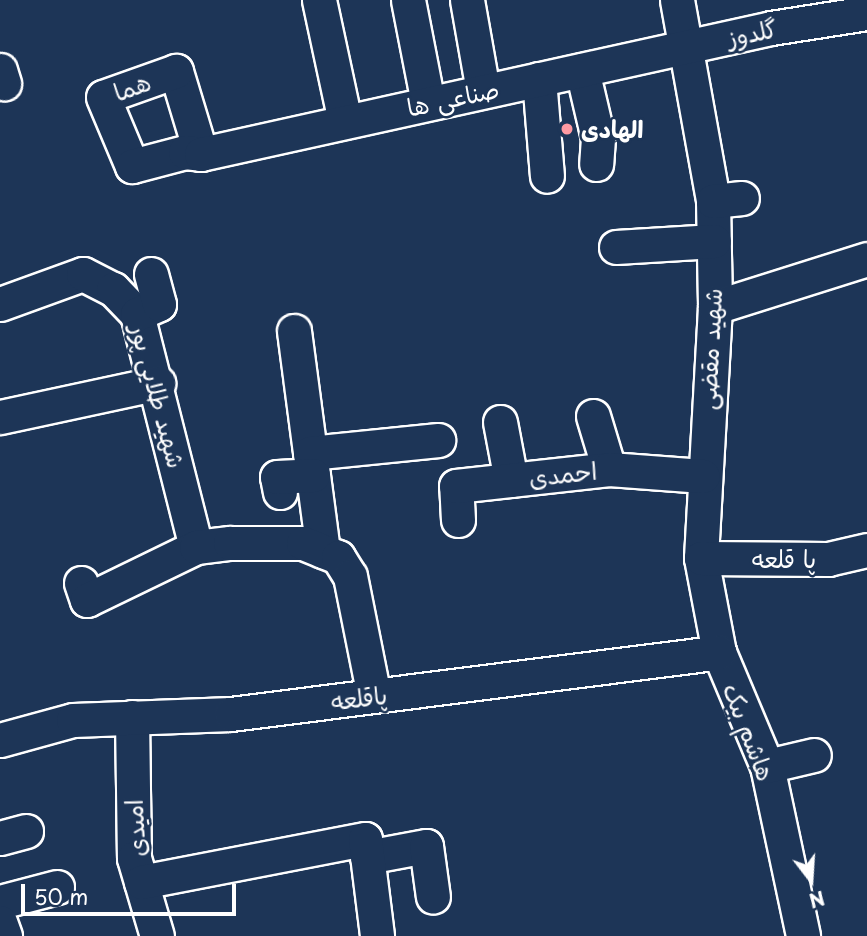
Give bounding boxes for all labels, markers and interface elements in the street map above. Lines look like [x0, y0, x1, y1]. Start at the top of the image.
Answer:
street label: گلدوز [724, 14, 780, 52]
street label: هما [110, 67, 154, 107]
street label: صناعی ها [404, 74, 502, 122]
place label: الهادی [581, 115, 643, 143]
marker: الهادی [559, 121, 575, 137]
street label: شهید مقضی [692, 287, 728, 411]
street label: شهید طلایی پور [125, 321, 191, 471]
street label: احمدی [527, 456, 599, 492]
street label: پا قلعه [752, 545, 816, 573]
street label: هاشم بیک [717, 679, 781, 785]
street label: پاقلعه [329, 680, 389, 716]
street label: امیدی [119, 799, 151, 857]
north arrow [776, 845, 846, 915]
scale bar [24, 870, 240, 914]
text: 50 m [34, 880, 88, 912]
text: N [806, 884, 828, 916]

